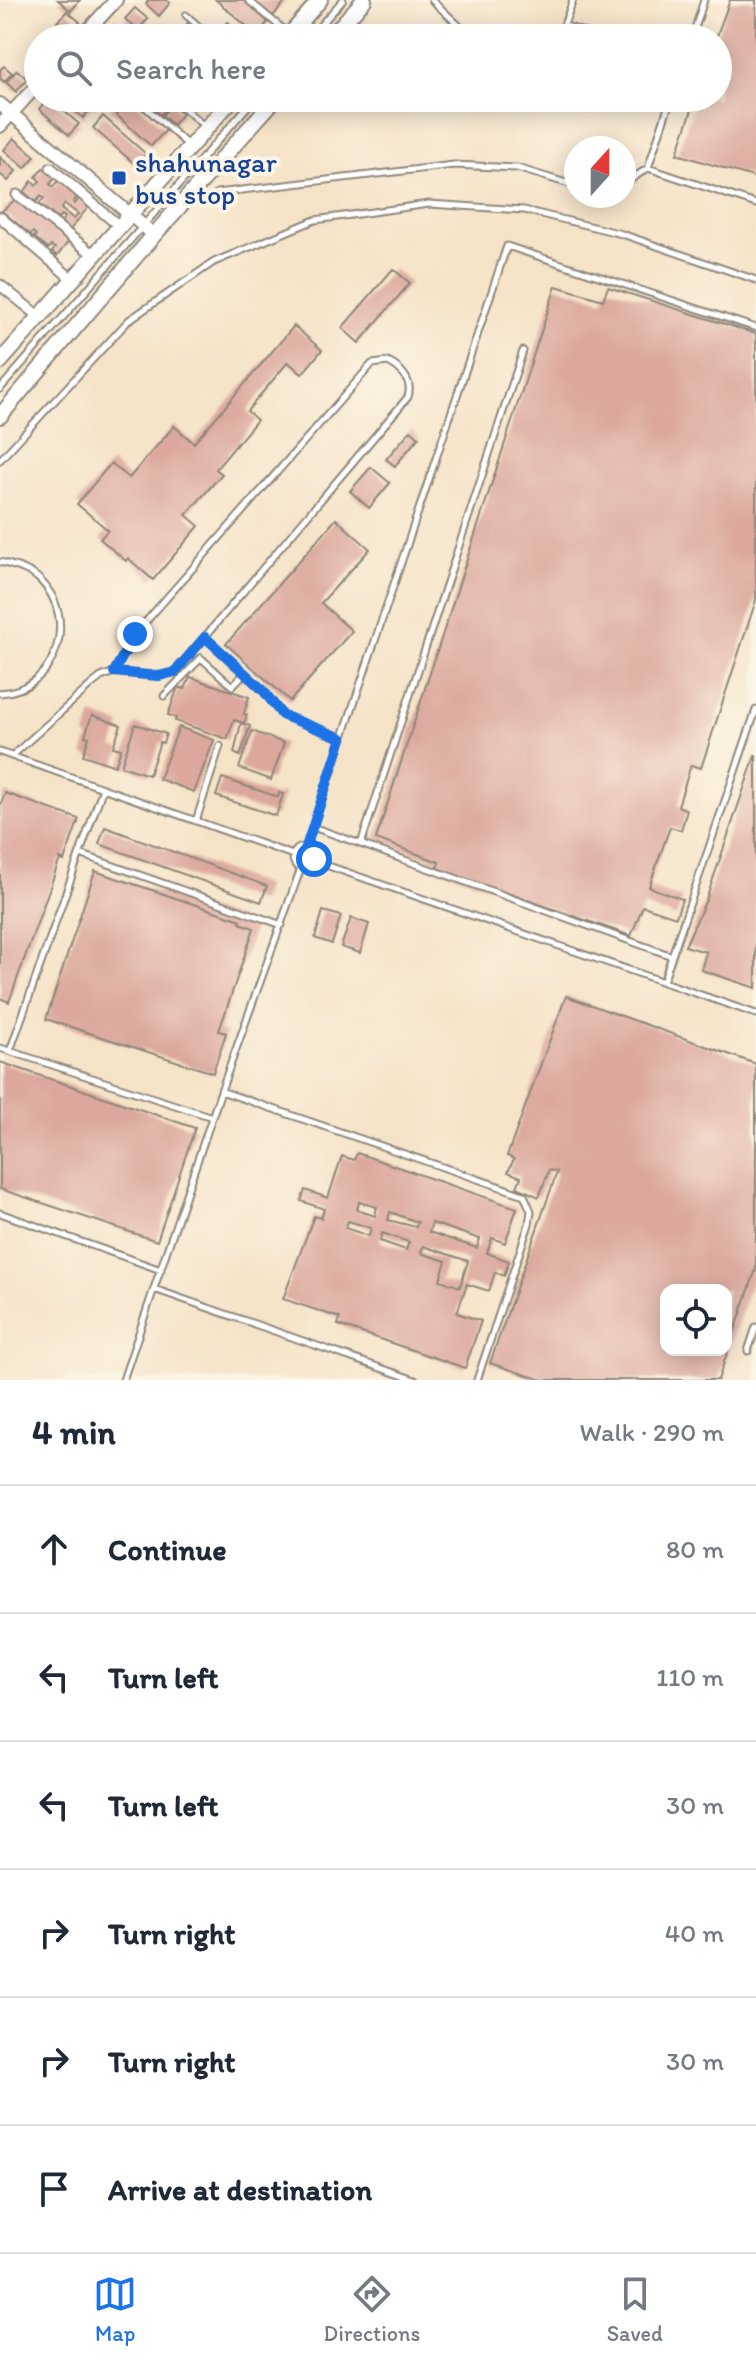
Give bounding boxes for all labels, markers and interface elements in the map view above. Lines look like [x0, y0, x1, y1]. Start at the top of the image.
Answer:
search box [24, 24, 732, 112]
icon: search [52, 46, 96, 90]
text: Search here [116, 50, 266, 87]
north arrow [564, 136, 636, 208]
place label: shahunagar bus stop [135, 145, 277, 211]
marker: shahunagar bus stop [110, 169, 128, 187]
route end [117, 616, 153, 652]
route start [296, 841, 332, 877]
map controls [660, 1284, 732, 1356]
button: locate [660, 1284, 732, 1356]
text: 4 min [32, 1412, 116, 1453]
text: Walk · 290 m [580, 1416, 724, 1448]
icon: ahead [32, 1527, 76, 1571]
text: Continue [108, 1531, 227, 1568]
text: 80 m [666, 1533, 724, 1565]
icon: left [32, 1655, 76, 1699]
text: Turn left [108, 1659, 219, 1696]
text: 110 m [656, 1661, 724, 1693]
icon: left [32, 1783, 76, 1827]
text: Turn left [108, 1787, 219, 1824]
text: 30 m [666, 1789, 724, 1821]
icon: right [32, 1911, 76, 1955]
text: Turn right [108, 1915, 236, 1952]
text: 40 m [665, 1917, 724, 1949]
icon: right [32, 2039, 76, 2083]
text: Turn right [108, 2043, 236, 2080]
text: 30 m [666, 2045, 724, 2077]
icon: arrive [32, 2167, 76, 2211]
text: Arrive at destination [108, 2171, 372, 2208]
tab: Map [93, 2272, 137, 2347]
tab: Directions [324, 2272, 420, 2347]
tab: Saved [607, 2272, 663, 2347]

